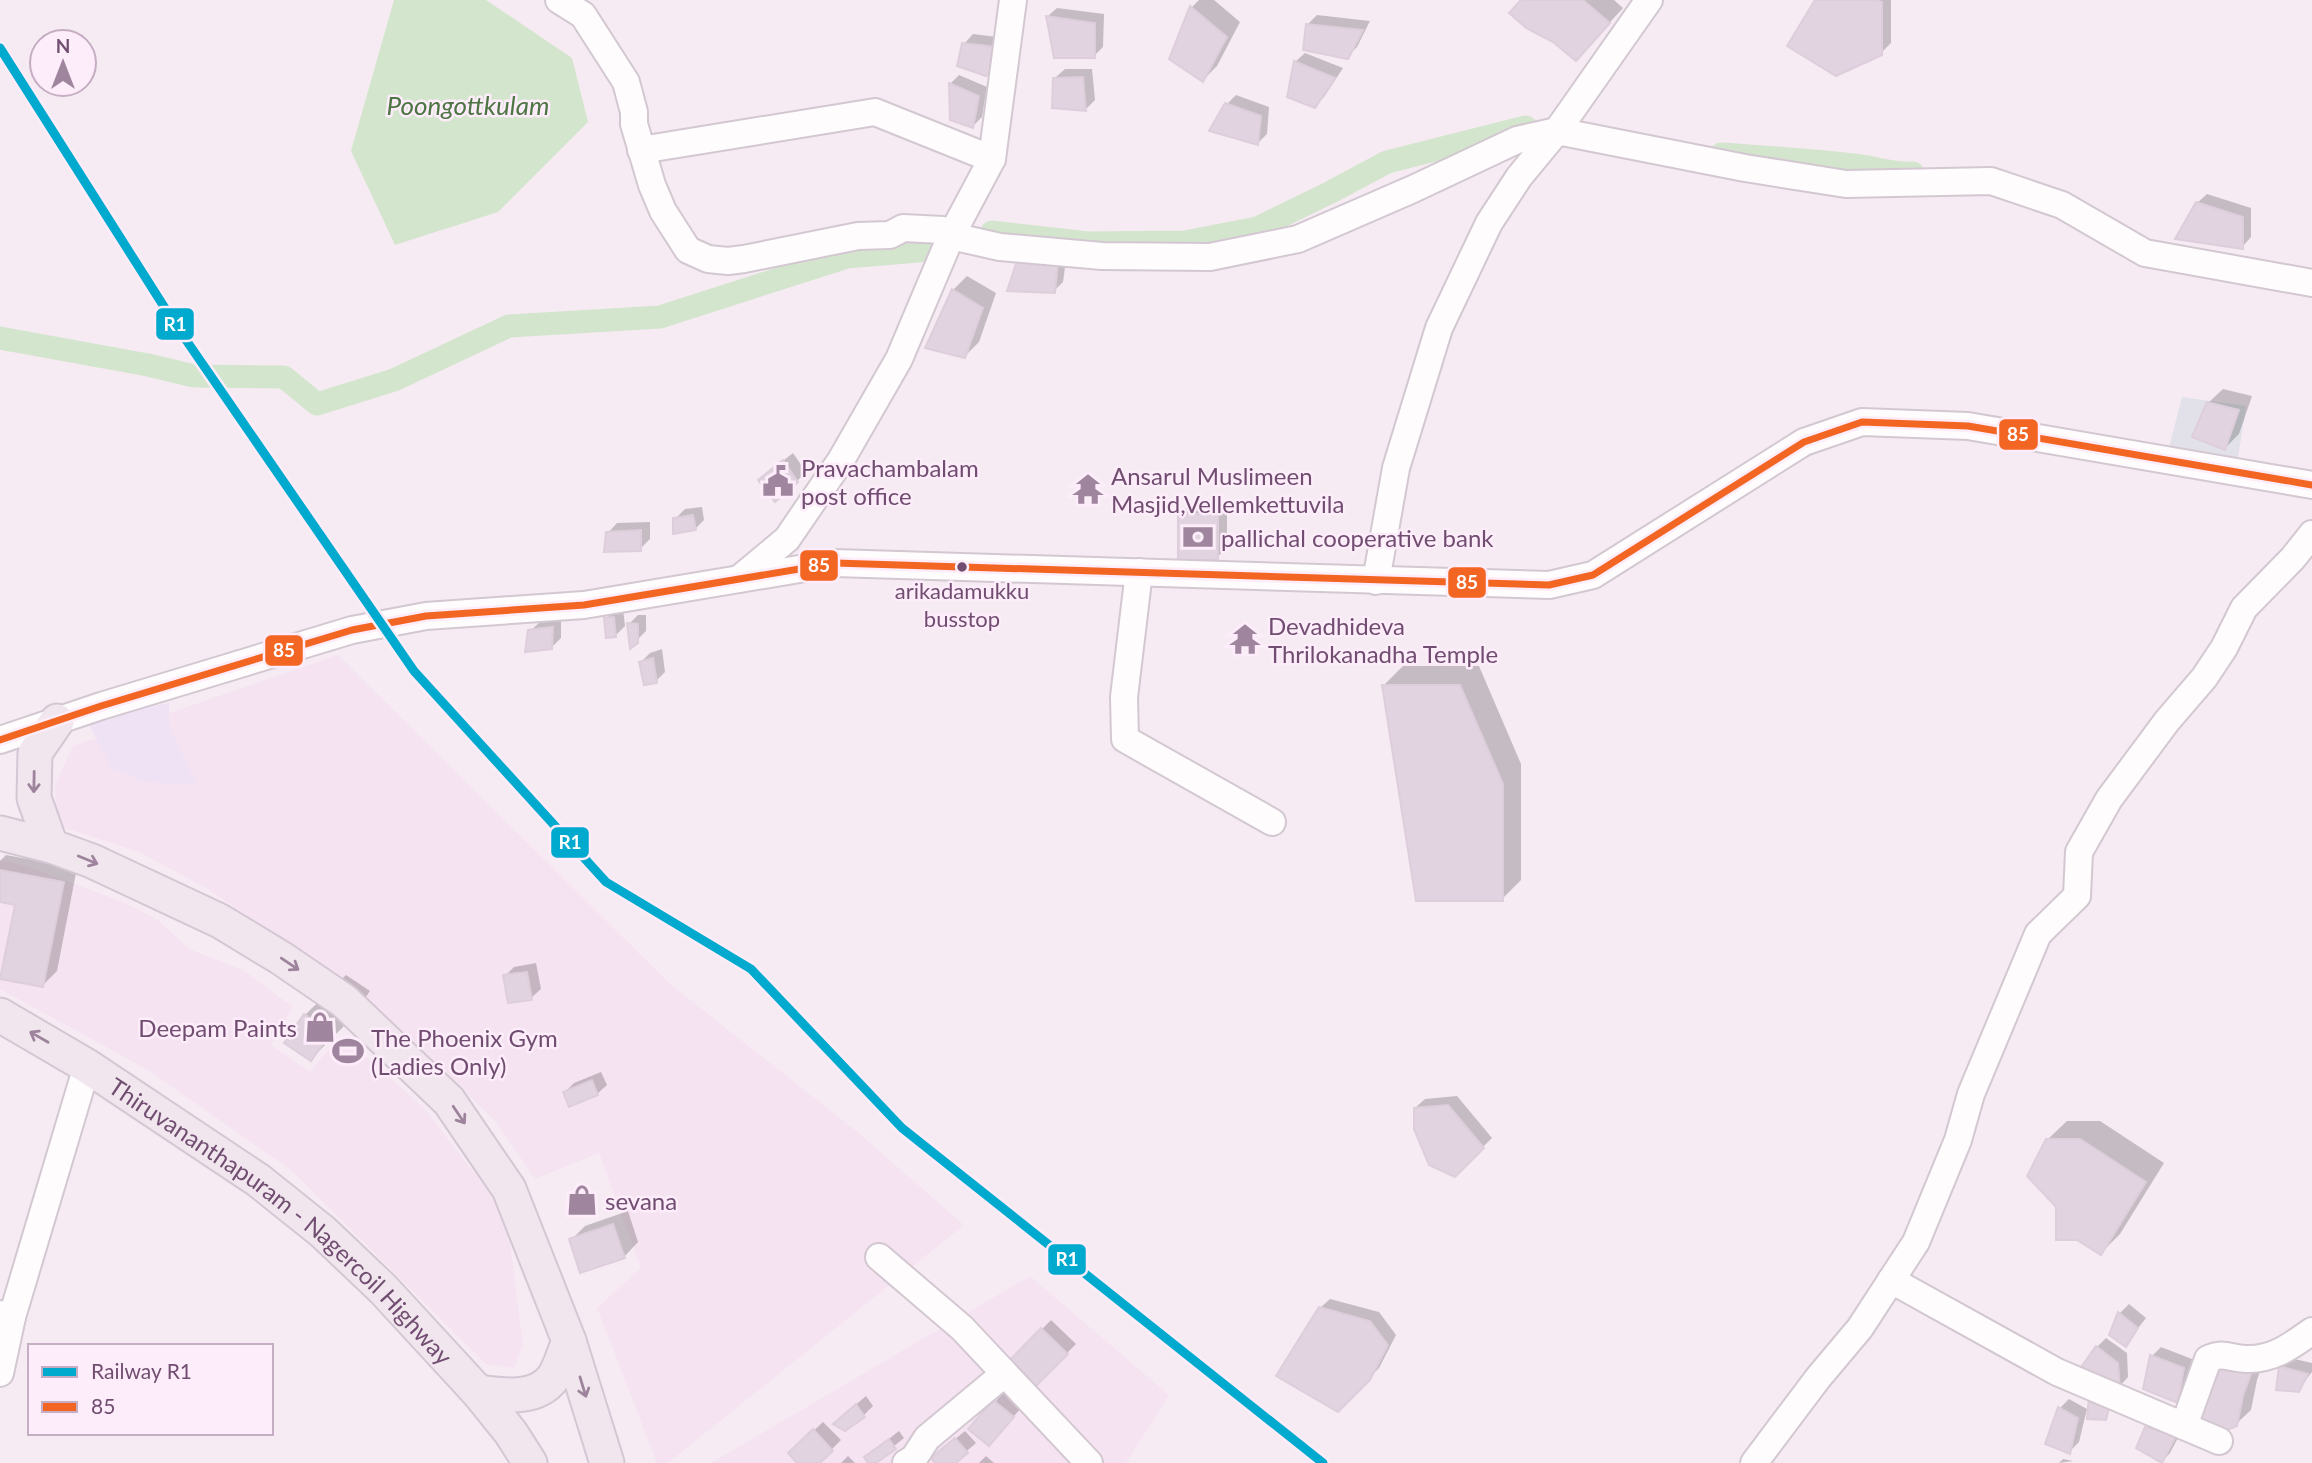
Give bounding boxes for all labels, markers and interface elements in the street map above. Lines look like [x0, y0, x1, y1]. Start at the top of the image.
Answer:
north arrow [28, 28, 98, 98]
text: N [56, 34, 70, 57]
water label: Poongottkulam [387, 89, 549, 121]
line badge: R1 [155, 307, 195, 341]
text: R1 [163, 312, 187, 335]
line badge: 85 [1998, 418, 2039, 451]
text: 85 [2007, 422, 2029, 445]
place label: Pravachambalam post office [801, 453, 979, 510]
place label: Ansarul Muslimeen Masjid,Vellemkettuvila [1111, 461, 1344, 518]
public building icon: Pravachambalam post office [761, 464, 795, 498]
temple icon: Ansarul Muslimeen Masjid,Vellemkettuvila [1071, 472, 1105, 506]
bank icon: pallichal cooperative bank [1181, 520, 1215, 554]
place label: pallichal cooperative bank [1221, 523, 1494, 552]
line badge: 85 [799, 549, 839, 582]
text: 85 [808, 553, 830, 576]
marker: arikadamukku busstop [955, 560, 969, 574]
line badge: 85 [1447, 566, 1487, 599]
text: 85 [1456, 570, 1478, 593]
place label: arikadamukku busstop [895, 577, 1029, 632]
place label: Devadhideva Thrilokanadha Temple [1268, 611, 1498, 668]
temple icon: Devadhideva Thrilokanadha Temple [1228, 622, 1262, 656]
line badge: 85 [264, 634, 304, 667]
text: 85 [273, 638, 295, 661]
one-way arrow [28, 770, 41, 793]
line badge: R1 [550, 826, 590, 859]
text: R1 [558, 830, 582, 853]
one-way arrow [77, 855, 99, 868]
one-way arrow [280, 957, 299, 971]
shop icon: Deepam Paints [303, 1010, 337, 1044]
place label: Deepam Paints [138, 1013, 297, 1042]
place label: The Phoenix Gym (Ladies Only) [371, 1023, 558, 1080]
one-way arrow [29, 1030, 49, 1044]
sports icon: The Phoenix Gym (Ladies Only) [331, 1034, 365, 1068]
street label: Thiruvananthapuram - Nagercoil Highway [104, 1071, 460, 1370]
one-way arrow [452, 1105, 466, 1124]
shop icon: sevana [565, 1183, 599, 1217]
place label: sevana [605, 1186, 677, 1215]
line badge: R1 [1047, 1243, 1087, 1276]
text: R1 [1055, 1247, 1079, 1270]
legend [28, 1344, 273, 1435]
text: Railway R1 [91, 1358, 192, 1383]
one-way arrow [578, 1376, 591, 1398]
text: 85 [91, 1393, 115, 1418]

